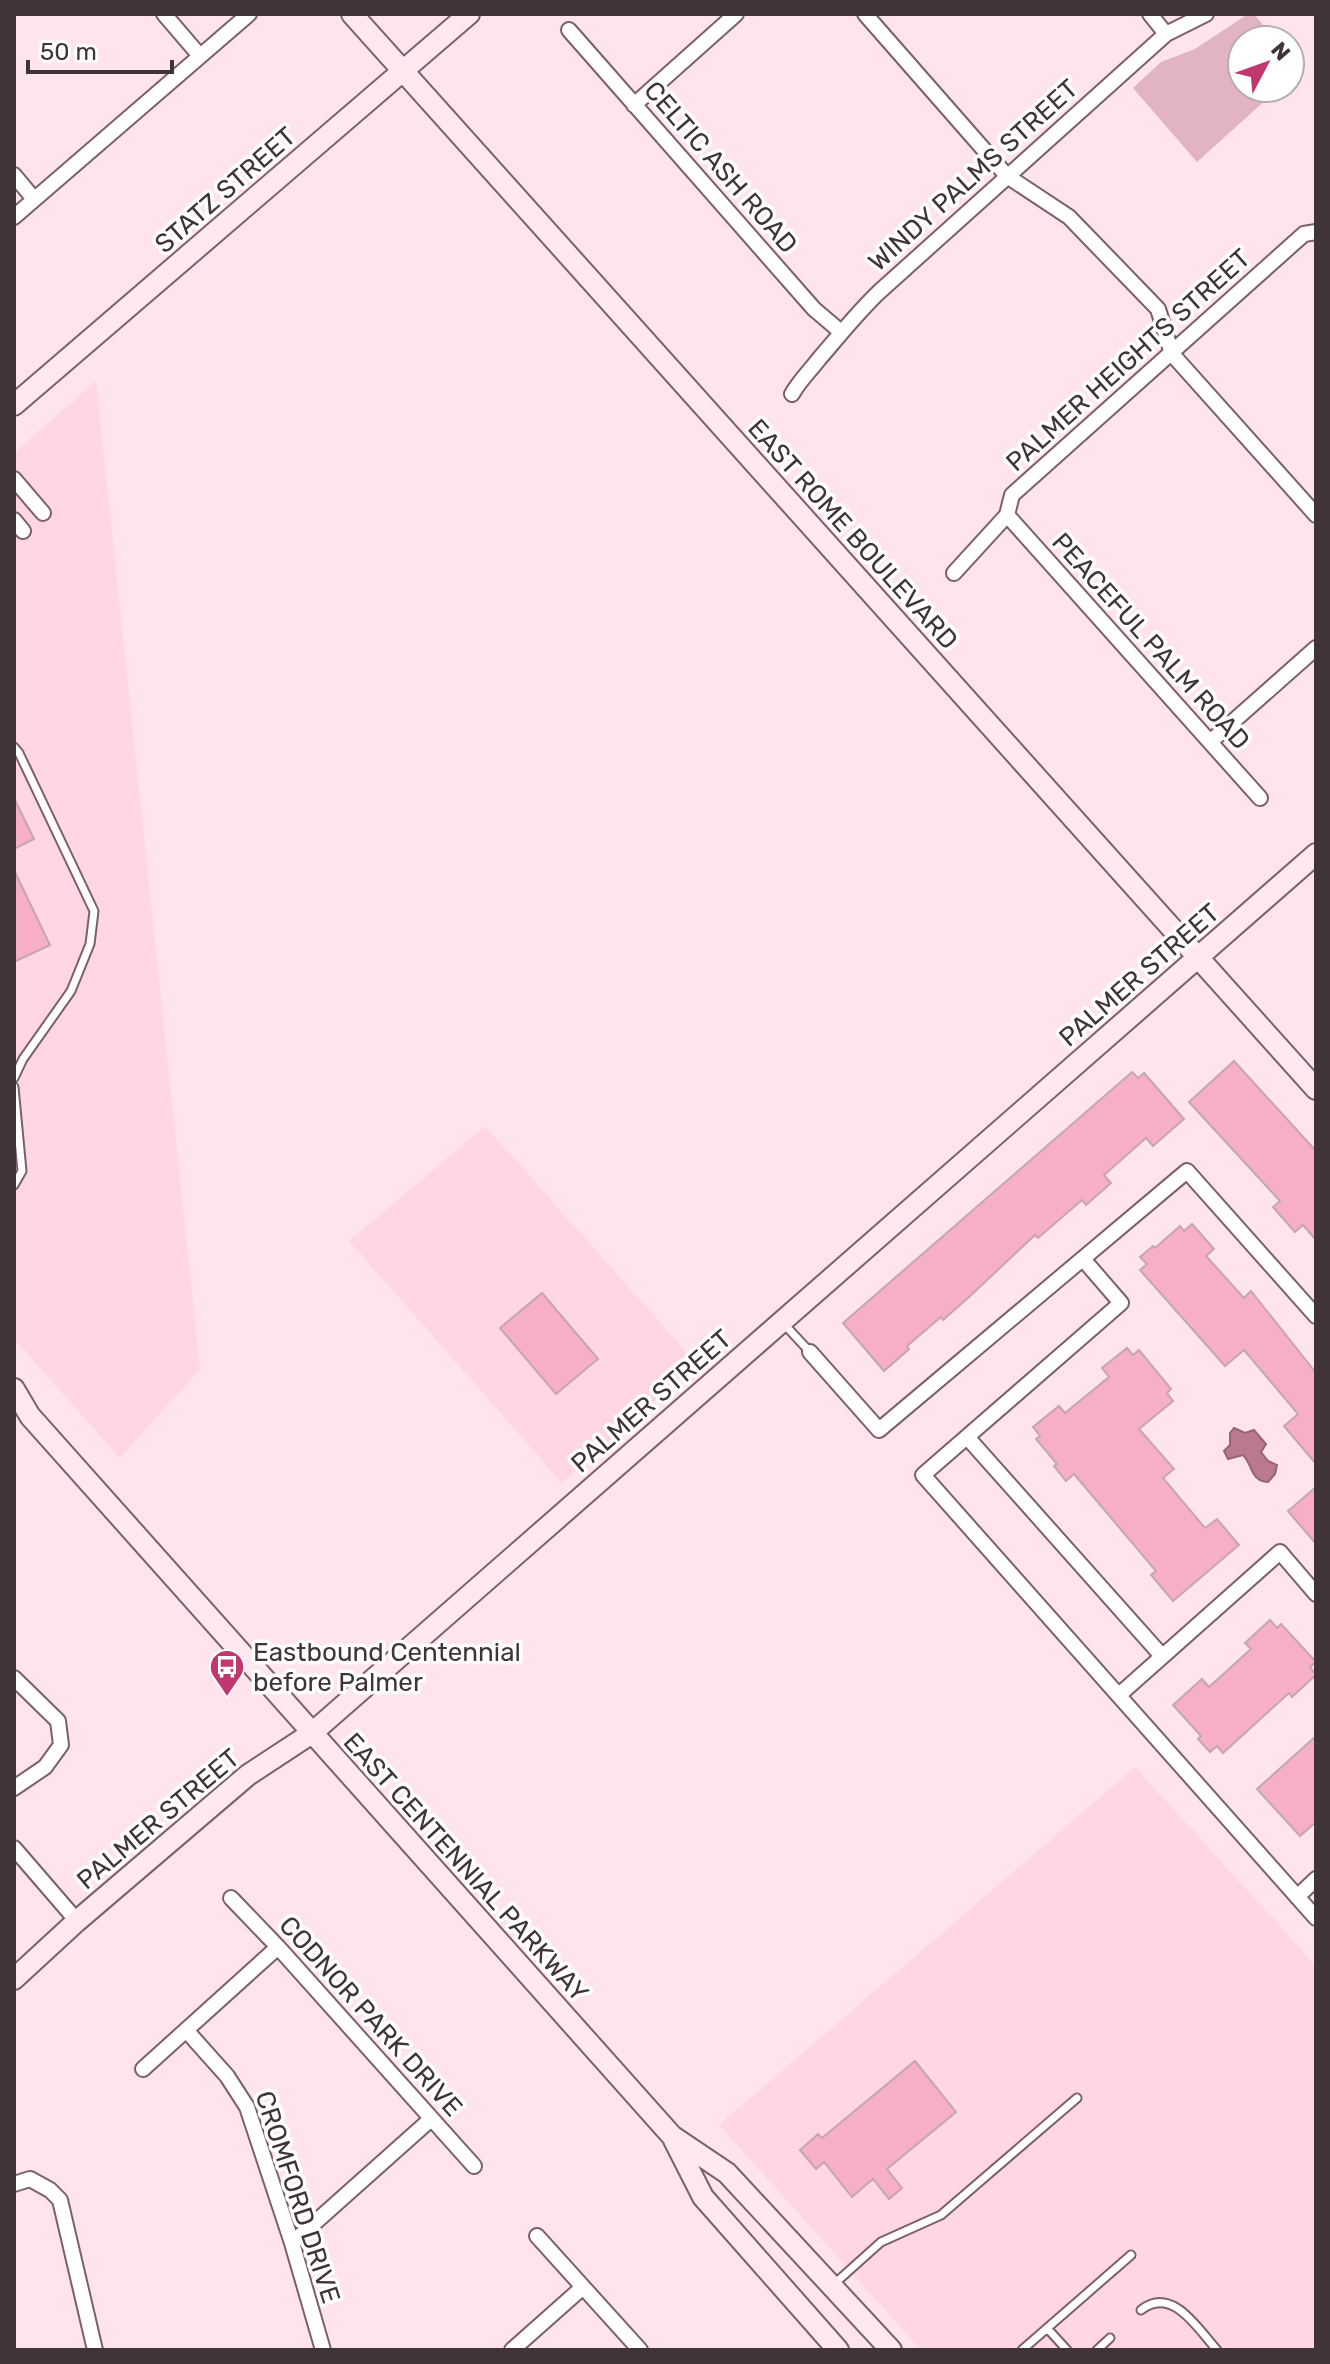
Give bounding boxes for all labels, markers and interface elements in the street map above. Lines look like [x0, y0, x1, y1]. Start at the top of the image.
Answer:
scale bar [28, 24, 172, 74]
north arrow [1226, 24, 1306, 104]
text: N [1265, 36, 1296, 66]
text: 50 m [40, 38, 97, 66]
street label: WINDY PALMS STREET [862, 73, 1084, 278]
street label: CELTIC ASH ROAD [638, 75, 804, 260]
street label: STATZ STREET [149, 121, 302, 260]
street label: PALMER HEIGHTS STREET [1000, 243, 1257, 478]
street label: EAST ROME BOULEVARD [741, 413, 964, 656]
street label: PEACEFUL PALM ROAD [1045, 527, 1256, 756]
street label: PALMER STREET [1053, 897, 1226, 1053]
street label: PALMER STREET [565, 1323, 738, 1479]
place label: Eastbound Centennial before Palmer [253, 1637, 521, 1698]
bus stop icon: Eastbound Centennial before Palmer [208, 1648, 246, 1698]
street label: EAST CENTENNIAL PARKWAY [337, 1727, 595, 2008]
street label: PALMER STREET [71, 1743, 246, 1896]
street label: CODNOR PARK DRIVE [273, 1910, 469, 2123]
street label: CROMFORD DRIVE [249, 2087, 346, 2307]

